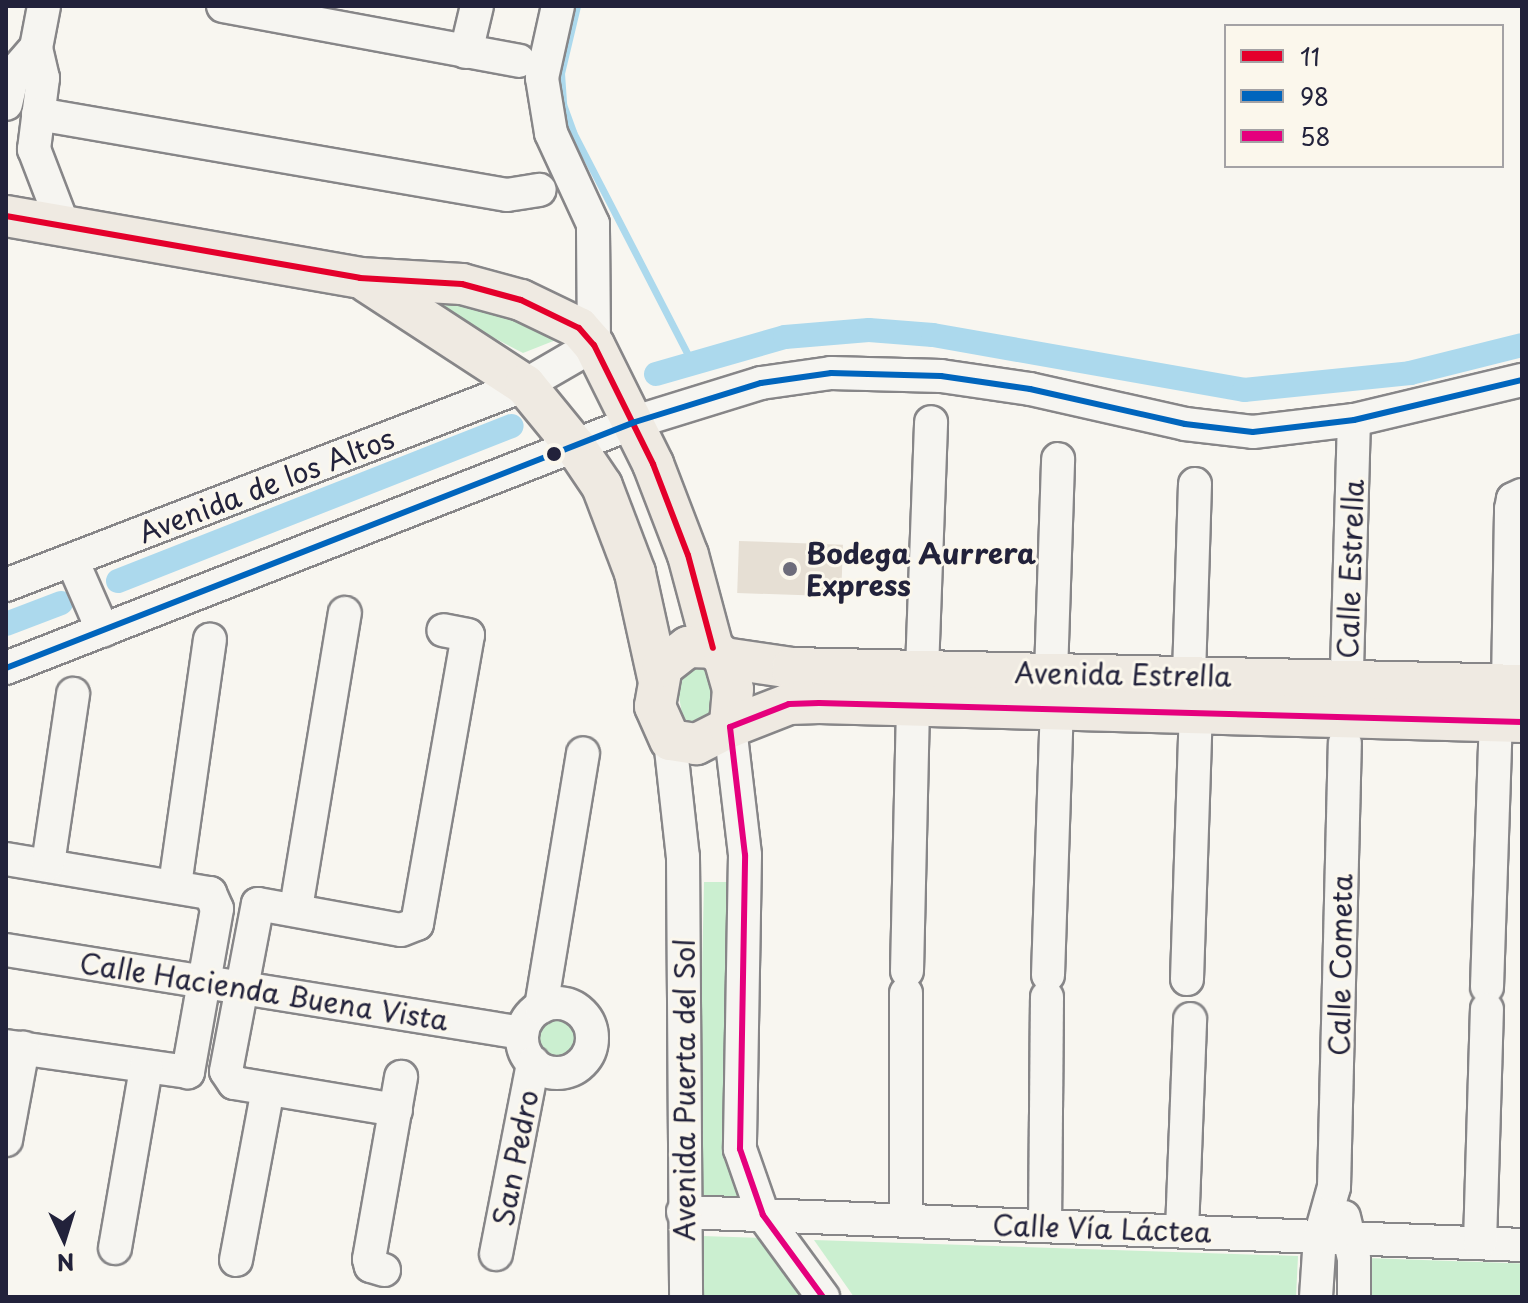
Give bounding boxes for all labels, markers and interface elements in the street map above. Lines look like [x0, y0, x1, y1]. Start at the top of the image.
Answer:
legend [1224, 24, 1504, 168]
text: 11 [1300, 38, 1320, 74]
text: 98 [1300, 78, 1329, 114]
text: 58 [1300, 118, 1330, 154]
street label: Avenida de los Altos [134, 421, 398, 549]
unlabelled marker [546, 446, 562, 462]
street label: Calle Estrella [1330, 479, 1370, 659]
place label: Bodega Aurrera Express [806, 536, 1037, 602]
marker: Bodega Aurrera Express [781, 560, 799, 578]
street label: Avenida Estrella [1014, 655, 1232, 693]
street label: Calle Cometa [1322, 873, 1358, 1057]
street label: Avenida Puerta del Sol [667, 938, 701, 1242]
street label: Calle Hacienda Buena Vista [76, 945, 452, 1037]
street label: San Pedro [486, 1088, 544, 1228]
north arrow [24, 1199, 104, 1279]
street label: Calle Vía Láctea [991, 1207, 1213, 1249]
text: N [56, 1246, 76, 1281]

